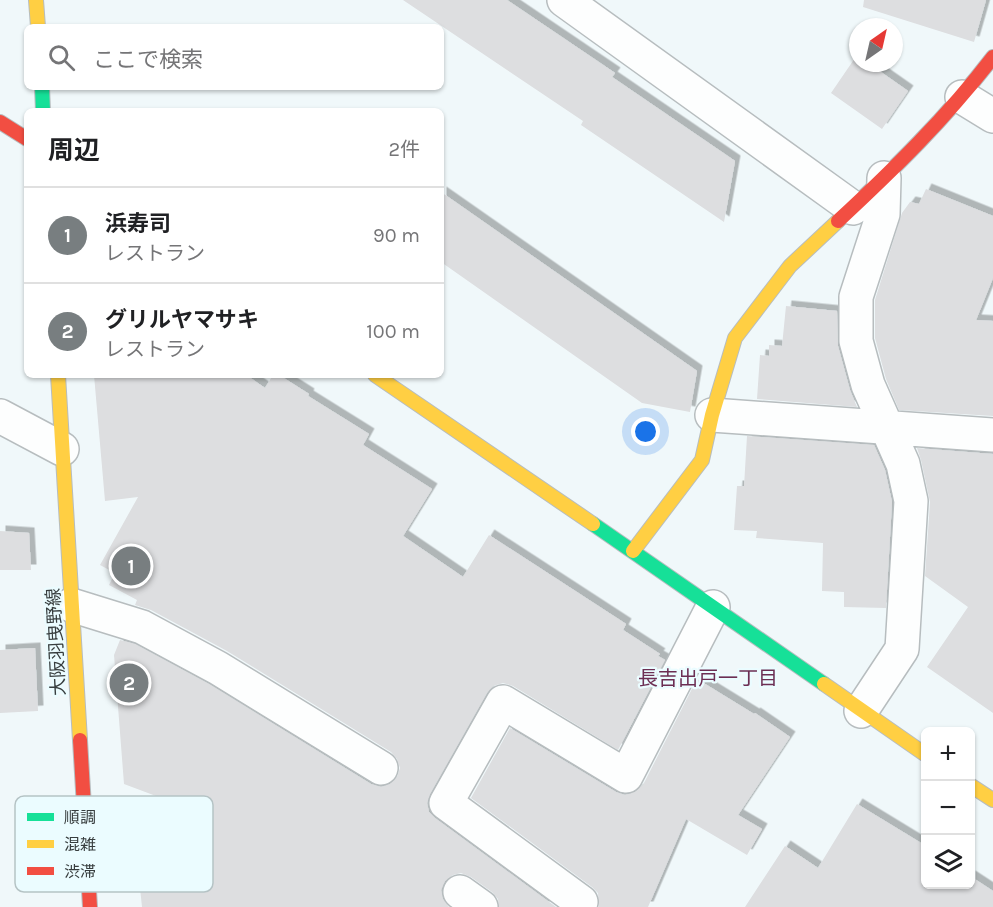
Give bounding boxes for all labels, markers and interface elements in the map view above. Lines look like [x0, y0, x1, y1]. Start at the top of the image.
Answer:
north arrow [849, 18, 903, 72]
search box [24, 24, 444, 90]
icon: search [45, 41, 78, 74]
text: ここで検索 [93, 47, 203, 73]
text: 周辺 [48, 135, 100, 166]
text: 2件 [388, 138, 420, 161]
text: 浜寿司 [105, 211, 171, 237]
text: 1 [64, 224, 71, 247]
text: 90 m [373, 224, 420, 247]
text: レストラン [105, 242, 205, 265]
text: グリルヤマサキ [105, 307, 259, 333]
text: 2 [61, 320, 74, 343]
text: 100 m [366, 320, 420, 343]
text: レストラン [105, 338, 205, 361]
your location [631, 417, 660, 446]
pin: 1 [112, 544, 150, 588]
street label: 大阪羽曳野線 [42, 587, 70, 697]
pin: 2 [110, 660, 148, 706]
district label: 長吉出戸一丁目 [638, 667, 778, 690]
map controls [921, 727, 975, 889]
button: + [921, 727, 975, 781]
button: − [921, 781, 975, 835]
legend [15, 796, 213, 892]
text: 順調 [64, 808, 96, 827]
text: 混雑 [64, 835, 96, 854]
button: layers [921, 835, 975, 889]
text: 渋滞 [64, 862, 96, 881]

